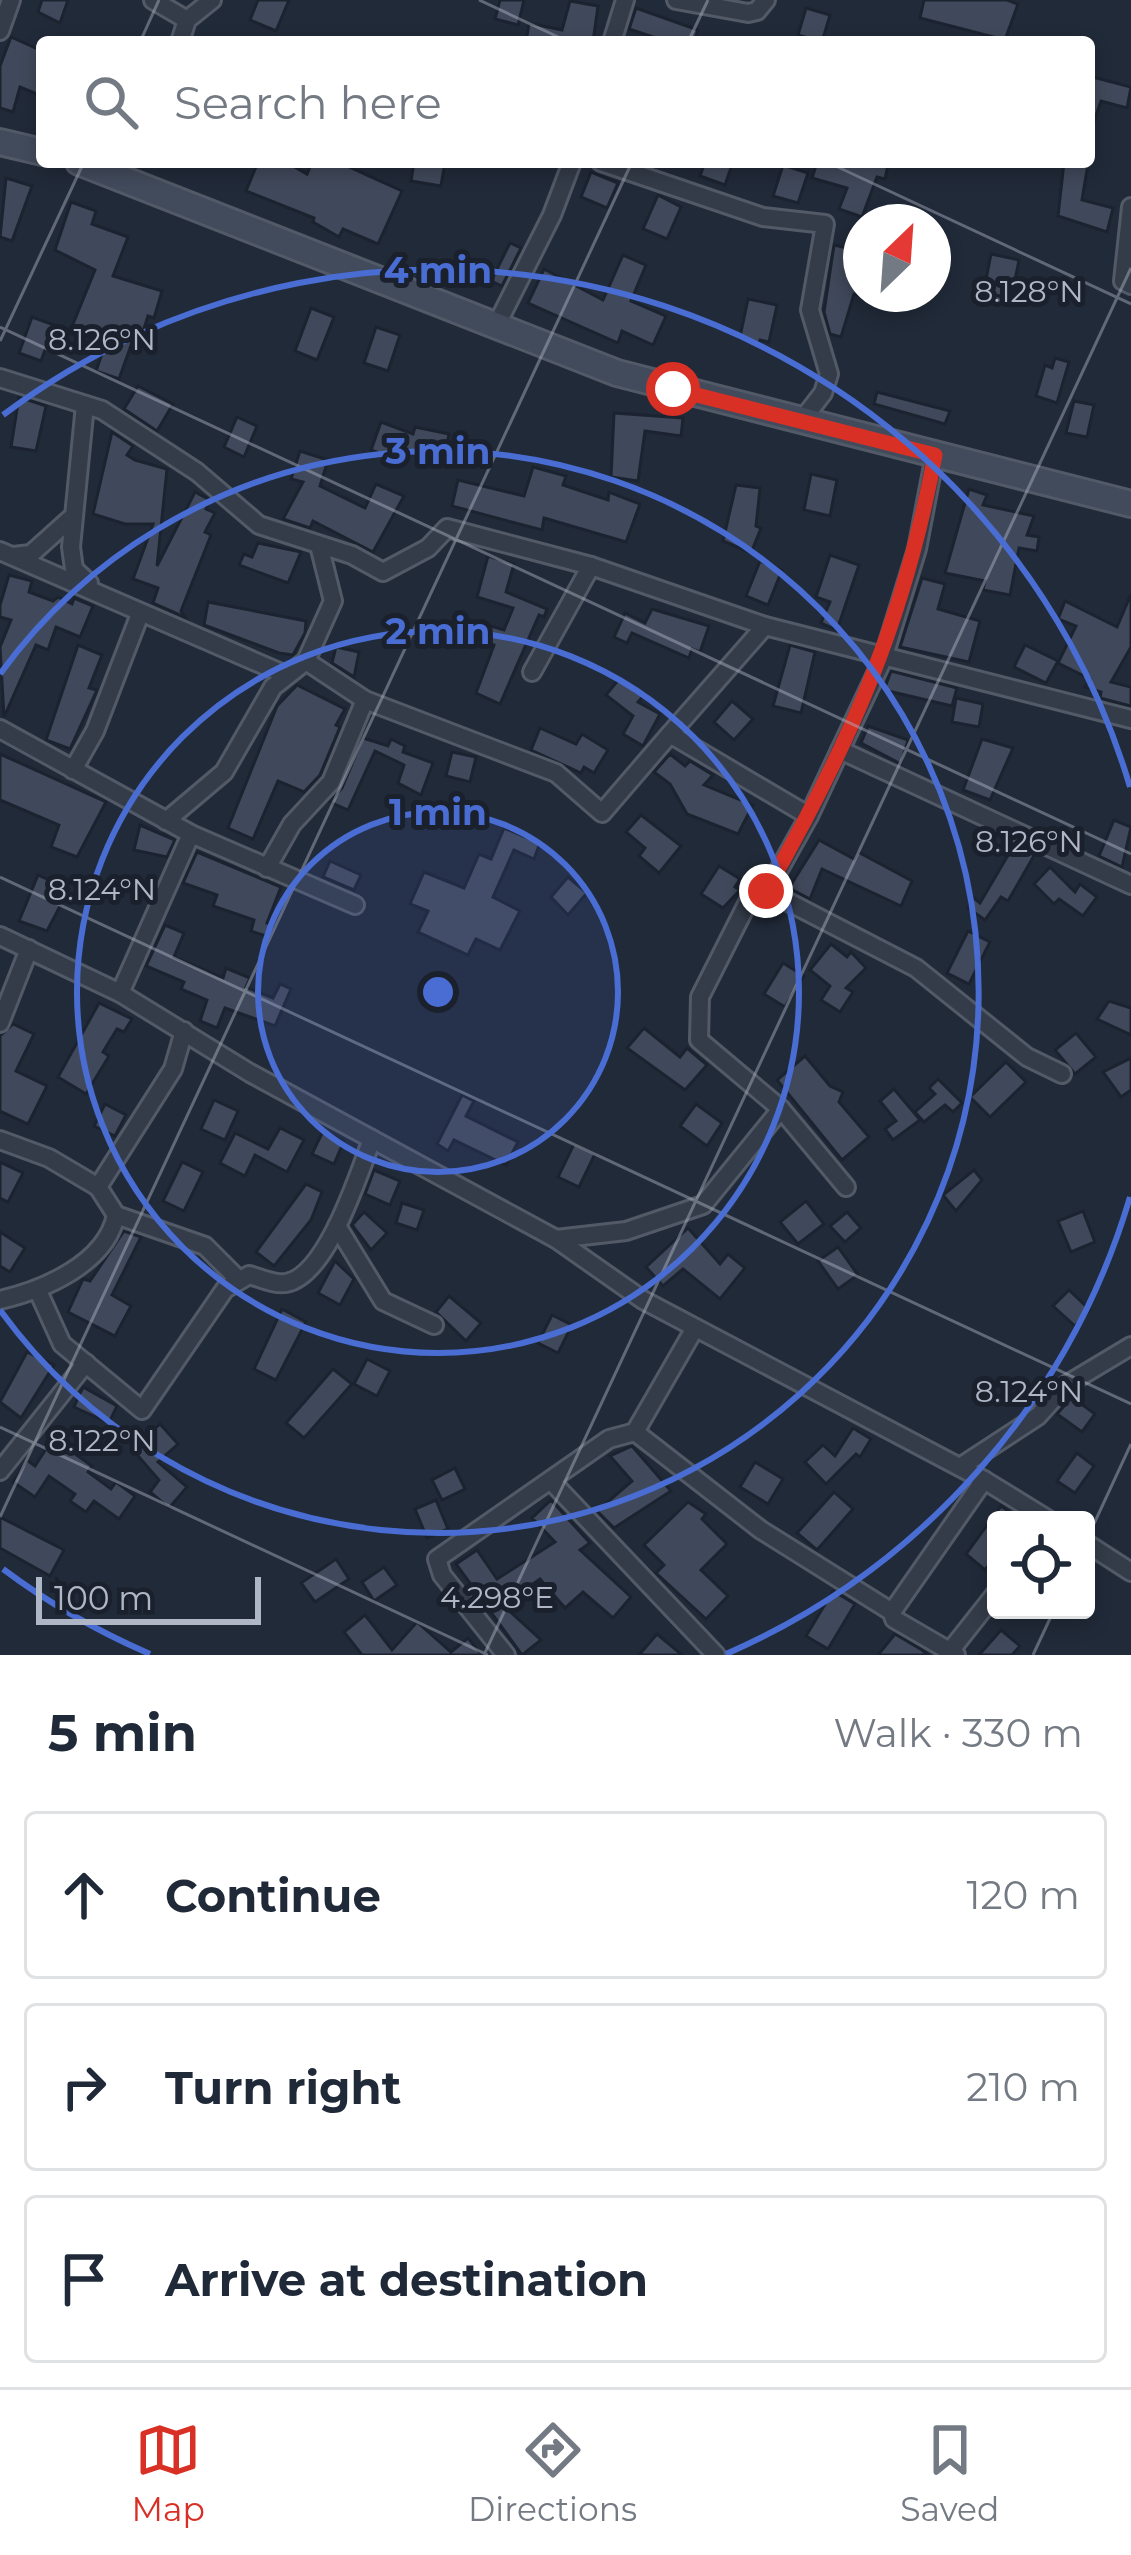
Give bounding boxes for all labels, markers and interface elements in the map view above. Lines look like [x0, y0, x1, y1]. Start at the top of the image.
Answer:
search box [36, 36, 1095, 168]
icon: search [78, 69, 144, 135]
text: Search here [174, 75, 442, 130]
north arrow [843, 204, 951, 312]
text: 4 min [384, 248, 492, 292]
text: 8.128°N [974, 273, 1084, 310]
text: 8.126°N [48, 321, 156, 358]
route start [646, 362, 700, 416]
text: 3 min [385, 429, 490, 473]
text: 2 min [386, 609, 490, 653]
text: 1 min [389, 790, 487, 834]
text: 8.126°N [975, 823, 1083, 860]
route end [739, 864, 793, 918]
text: 8.124°N [48, 871, 156, 908]
centre of rings [417, 971, 459, 1013]
text: 8.124°N [975, 1373, 1083, 1410]
text: 8.122°N [48, 1422, 156, 1459]
map controls [987, 1511, 1095, 1619]
button: locate [987, 1511, 1095, 1619]
scale bar [36, 1571, 261, 1624]
text: 100 m [54, 1578, 153, 1618]
text: 4.298°E [440, 1579, 554, 1616]
text: 5 min [48, 1702, 197, 1764]
text: Walk · 330 m [834, 1709, 1083, 1757]
icon: ahead [51, 1862, 117, 1928]
text: Continue [165, 1868, 381, 1923]
text: 120 m [966, 1871, 1080, 1919]
icon: right [51, 2054, 117, 2120]
text: Turn right [165, 2060, 401, 2115]
text: 210 m [966, 2063, 1080, 2111]
icon: arrive [51, 2246, 117, 2312]
text: Arrive at destination [165, 2252, 648, 2307]
tab: Map [132, 2417, 205, 2529]
tab: Directions [468, 2417, 637, 2529]
tab: Saved [900, 2417, 999, 2529]

